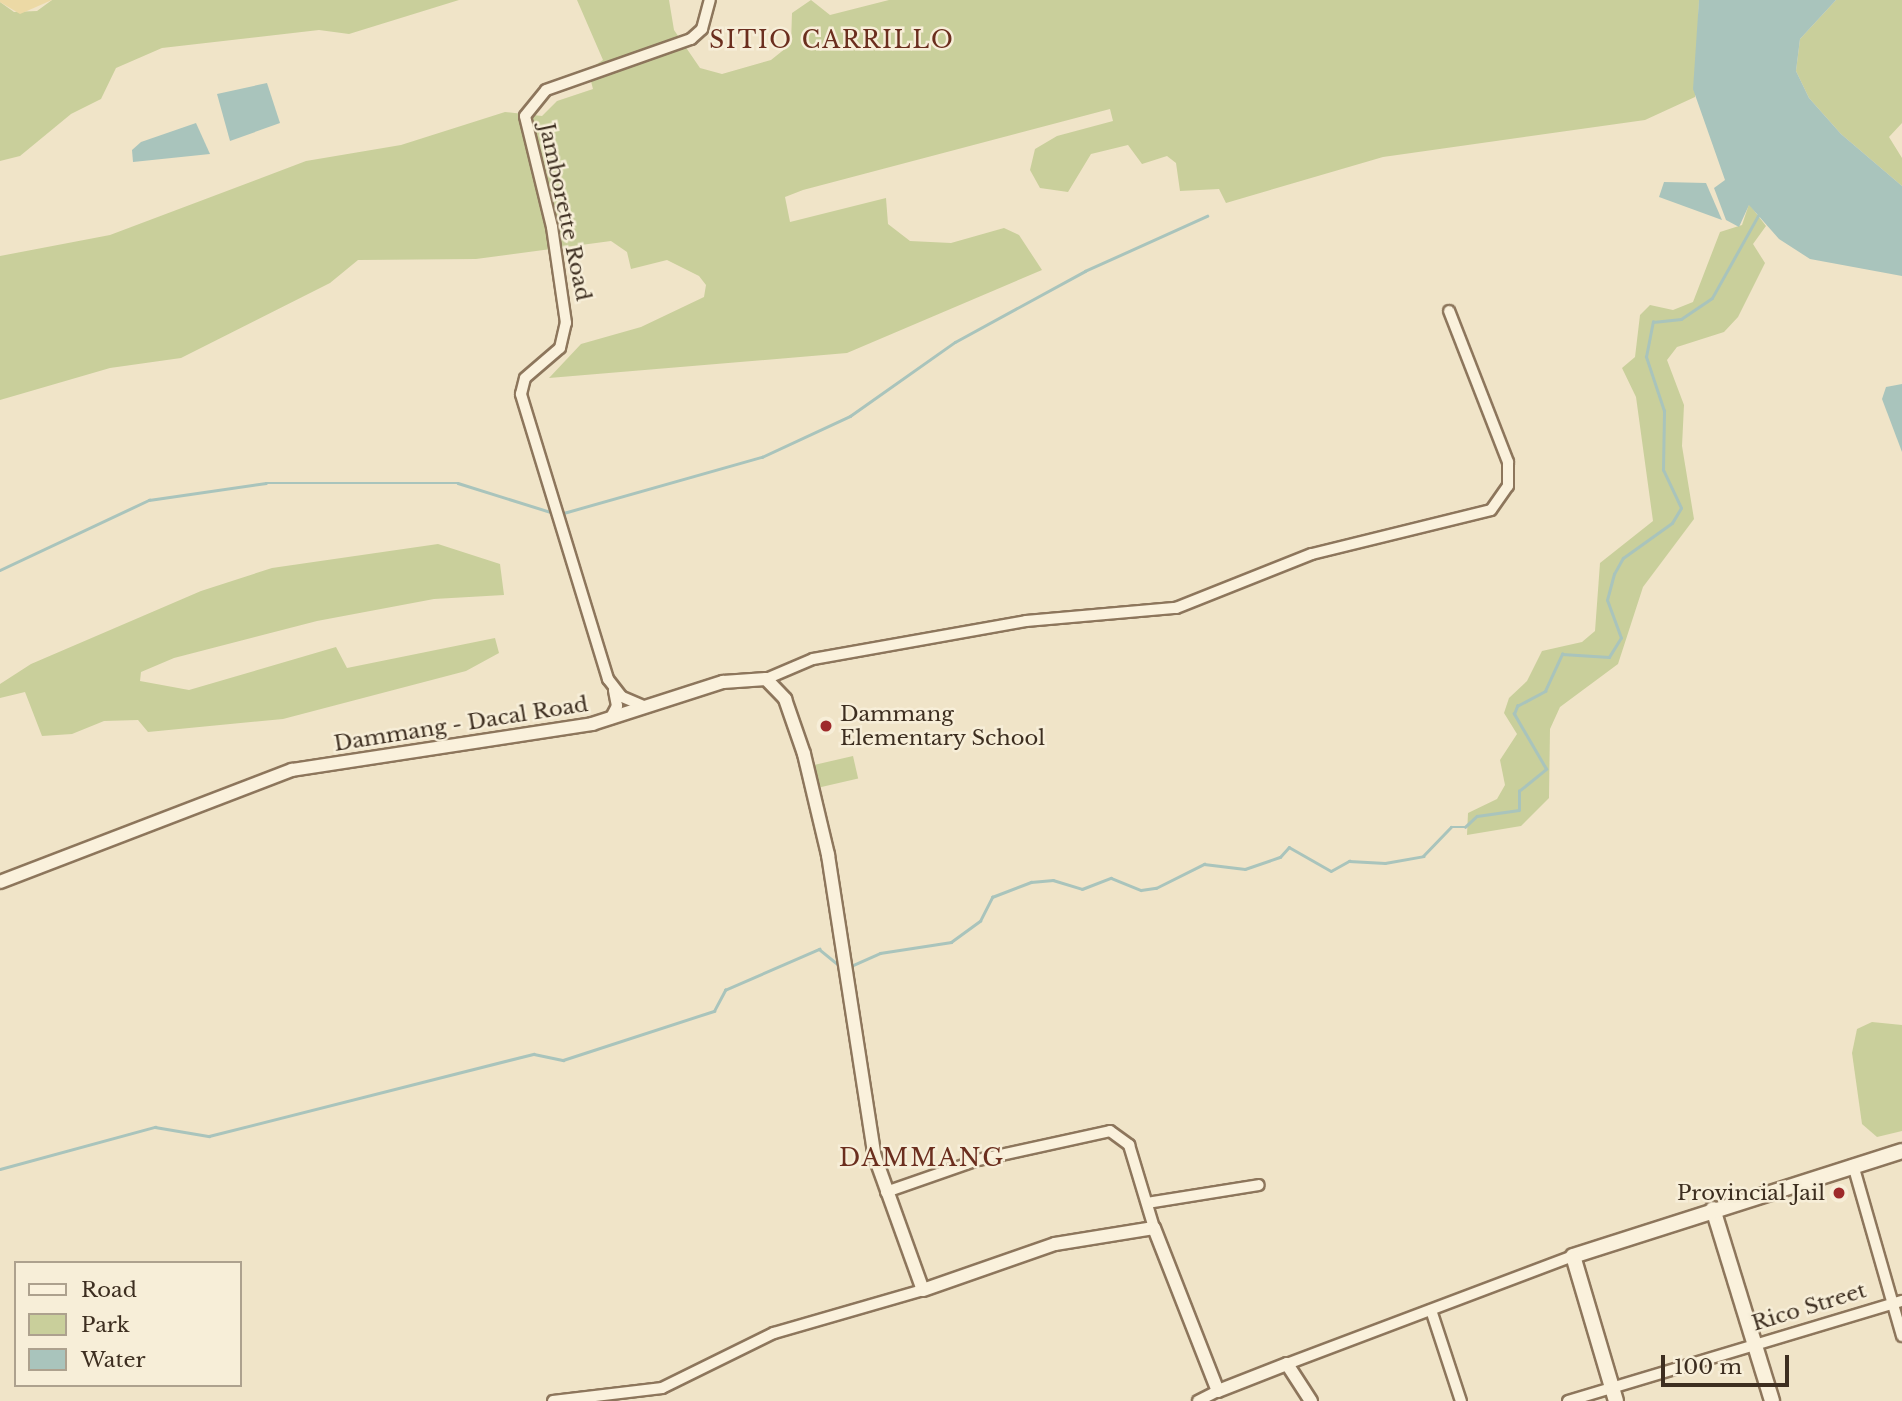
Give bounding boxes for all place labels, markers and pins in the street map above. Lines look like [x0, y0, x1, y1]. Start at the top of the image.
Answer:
place label: Dammang Elementary School [840, 701, 1046, 751]
marker: Dammang Elementary School [818, 718, 834, 734]
place label: Provincial Jail [1677, 1180, 1825, 1206]
marker: Provincial Jail [1831, 1185, 1847, 1201]

